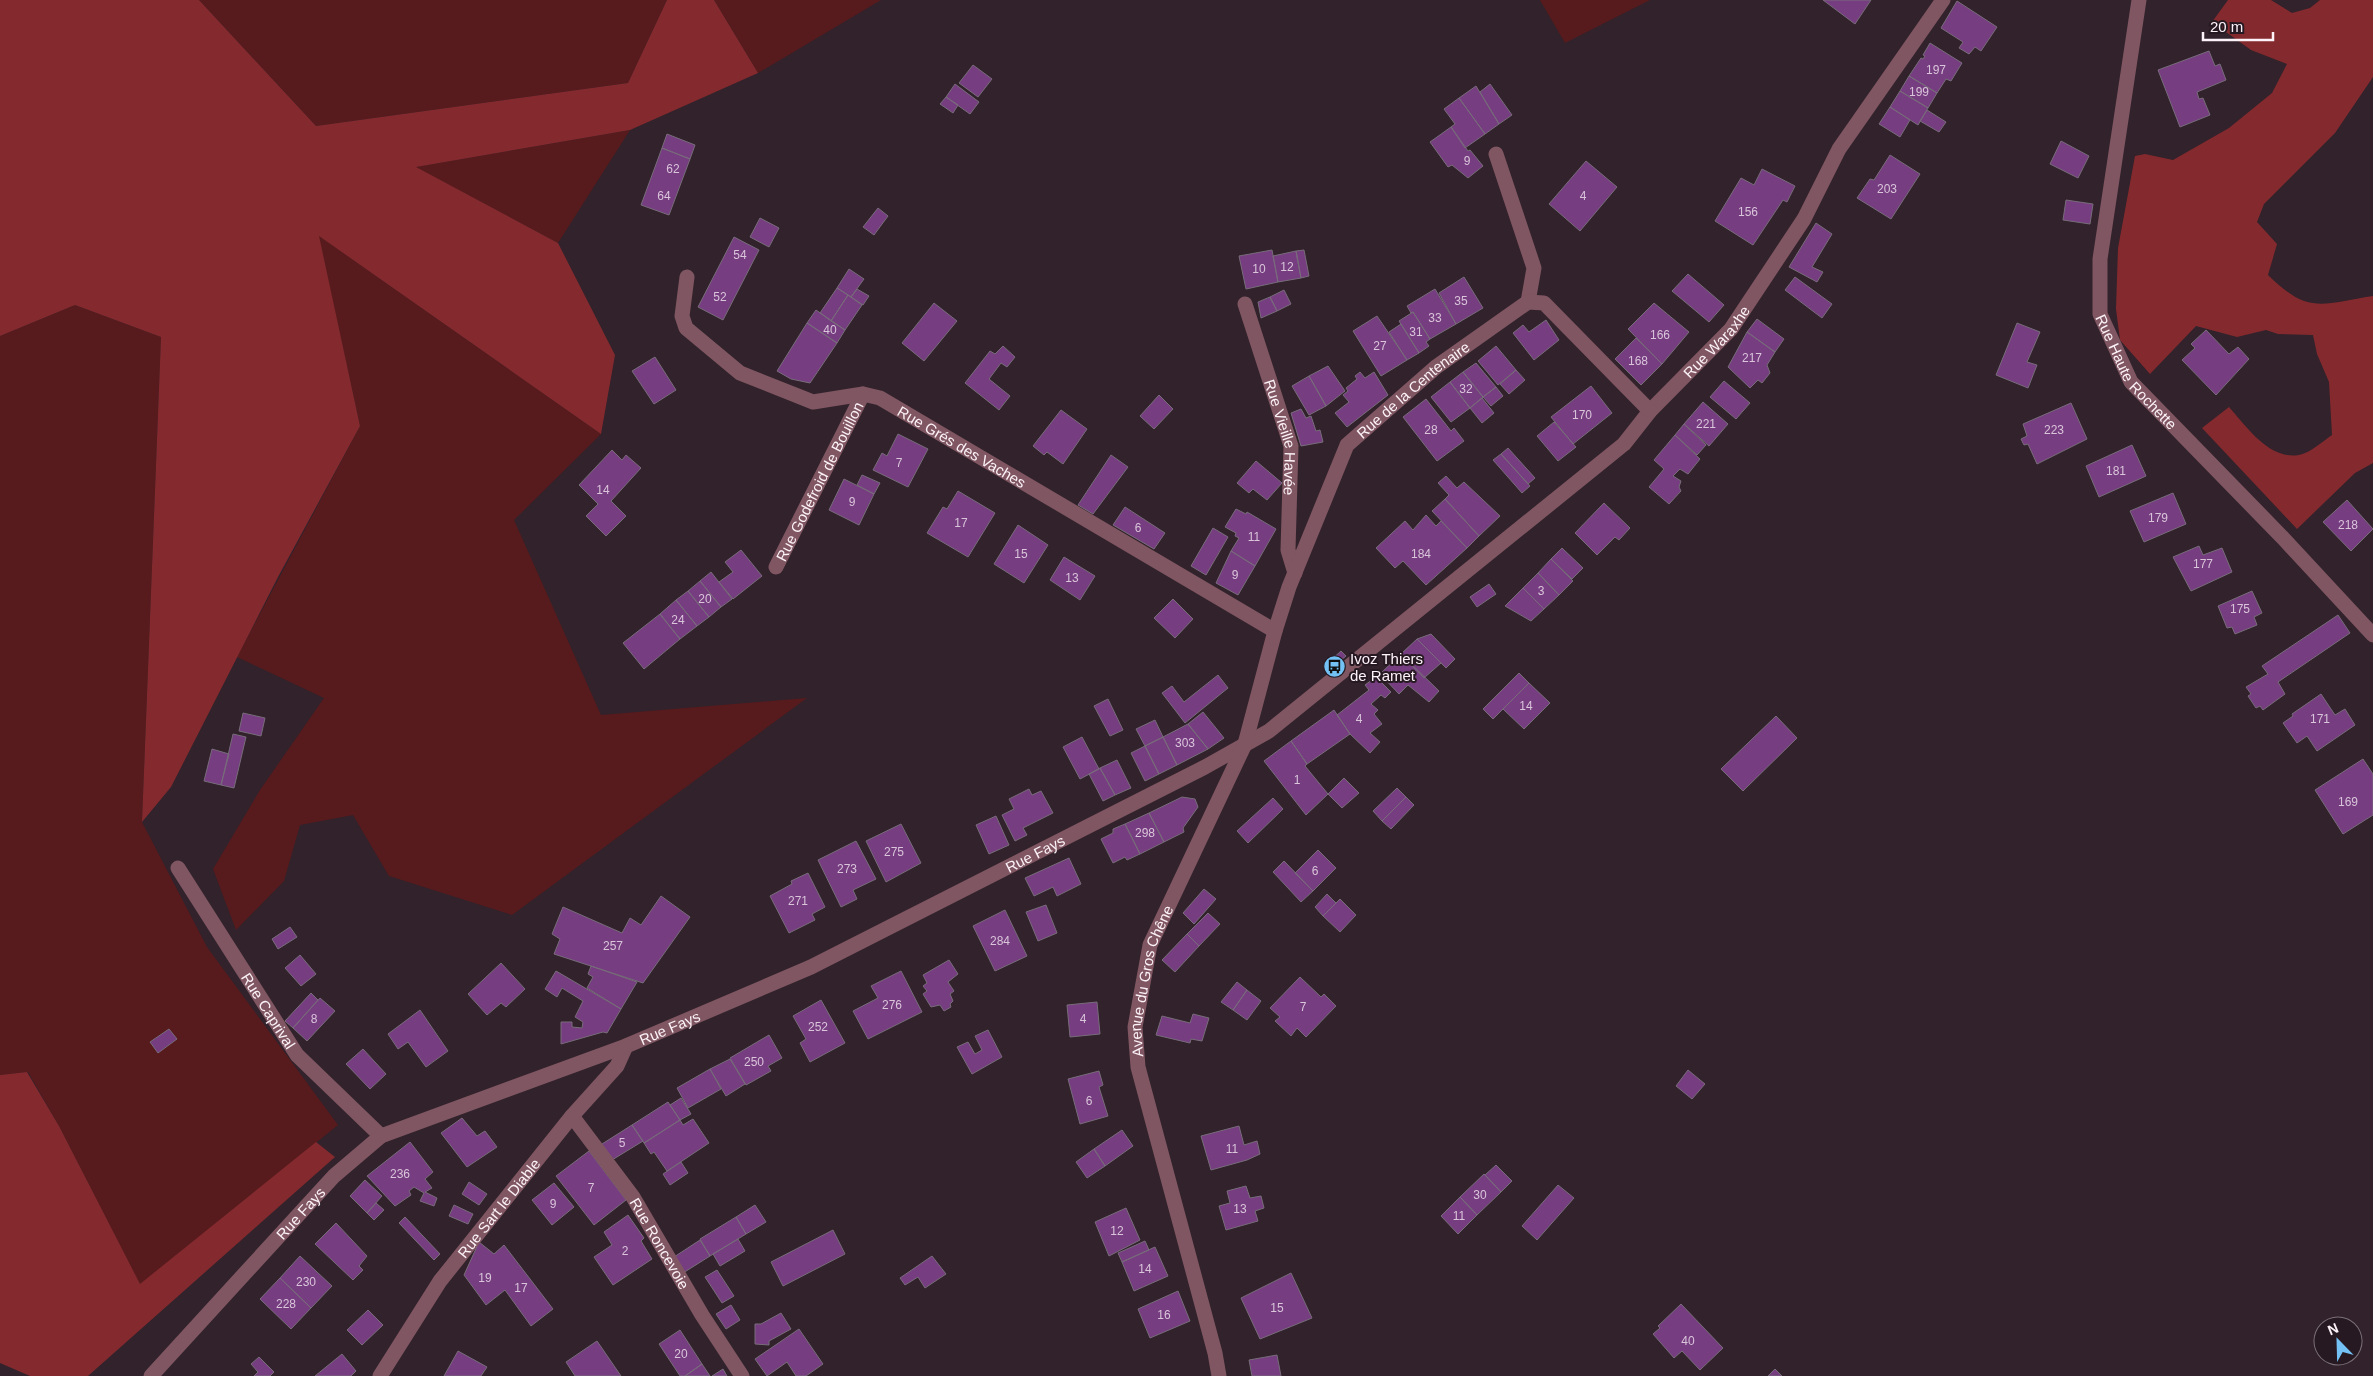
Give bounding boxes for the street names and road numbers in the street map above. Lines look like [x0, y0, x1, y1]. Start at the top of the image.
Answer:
street label: Rue Waraxhe [1680, 302, 1753, 381]
street label: Rue Haute Rochette [2093, 311, 2181, 433]
street label: Rue de la Centenaire [1353, 338, 1473, 441]
street label: Rue Vieille Havée [1261, 377, 1300, 495]
street label: Rue Godefroid de Bouillon [772, 399, 866, 564]
street label: Rue Grés des Vaches [895, 402, 1029, 491]
street label: Rue Fays [1002, 831, 1067, 875]
street label: Avenue du Gros Chêne [1126, 902, 1176, 1057]
street label: Rue Caprival [238, 969, 299, 1052]
street label: Rue Fays [637, 1007, 702, 1048]
street label: Rue Sart le Diable [454, 1155, 543, 1261]
street label: Rue Fays [272, 1184, 328, 1242]
street label: Rue Roncevoie [627, 1195, 693, 1292]

